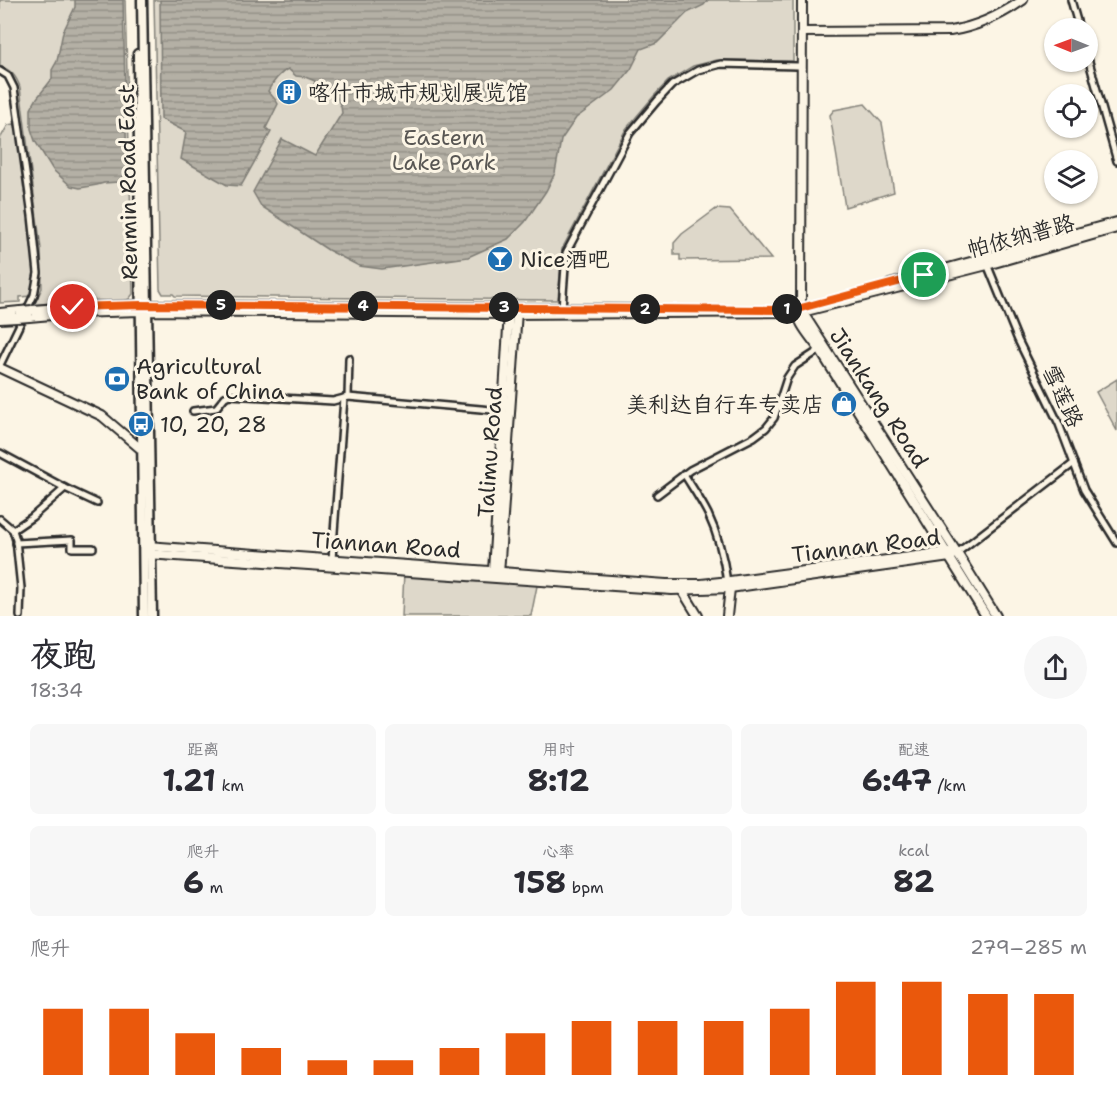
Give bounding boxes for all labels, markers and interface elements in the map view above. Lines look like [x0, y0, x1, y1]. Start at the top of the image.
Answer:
north arrow [1044, 18, 1098, 72]
map controls [1044, 18, 1098, 204]
building icon: 喀什市城市规划展览馆 [274, 77, 304, 107]
place label: 喀什市城市规划展览馆 [308, 78, 528, 107]
street label: Renmin Road East [112, 84, 144, 280]
button: locate [1044, 84, 1098, 138]
park label: Eastern Lake Park [392, 123, 496, 177]
button: layers [1044, 150, 1098, 204]
street label: 帕依纳普路 [964, 208, 1078, 264]
bar icon: Nice酒吧 [485, 244, 515, 274]
place label: Nice酒吧 [520, 245, 610, 274]
pin [898, 249, 949, 300]
icon: arrive [907, 258, 940, 291]
pin [47, 281, 98, 332]
icon: check [56, 290, 89, 323]
pin: 5 [206, 290, 236, 320]
pin: 4 [348, 291, 378, 321]
pin: 3 [489, 292, 519, 322]
text: 5 [216, 294, 226, 315]
pin: 2 [630, 294, 660, 324]
pin: 1 [772, 294, 802, 324]
text: 4 [357, 295, 369, 316]
text: 3 [498, 296, 510, 317]
text: 2 [639, 298, 651, 319]
text: 1 [783, 298, 791, 319]
street label: Jiankang Road [823, 322, 935, 474]
place label: Agricultural Bank of China [136, 352, 285, 406]
street label: 雪莲路 [1036, 360, 1090, 432]
bank icon: Agricultural Bank of China [102, 364, 132, 394]
street label: Talimu Road [471, 386, 509, 518]
shop icon: 美利达自行车专卖店 [829, 389, 859, 419]
place label: 美利达自行车专卖店 [626, 390, 824, 419]
bus stop icon: 10, 20, 28 [126, 409, 156, 439]
place label: 10, 20, 28 [160, 410, 267, 439]
street label: Tiannan Road [790, 522, 942, 570]
street label: Tiannan Road [310, 525, 462, 565]
text: 夜跑 [30, 632, 96, 677]
button: share [1024, 636, 1087, 699]
text: 18:34 [30, 677, 83, 703]
text: 距离 [187, 739, 219, 760]
text: 用时 [542, 739, 575, 760]
text: 配速 [898, 739, 930, 760]
text: 1.21 [162, 760, 216, 801]
text: 8:12 [528, 760, 589, 801]
text: 6:47 [862, 760, 932, 801]
text: km [216, 775, 244, 796]
text: /km [932, 775, 966, 796]
text: kcal [898, 840, 929, 861]
text: 爬升 [187, 841, 219, 862]
text: 心率 [542, 841, 575, 862]
text: 82 [893, 861, 935, 902]
text: 6 [183, 862, 204, 903]
text: 158 [513, 862, 566, 903]
text: m [204, 877, 223, 898]
text: bpm [566, 877, 604, 898]
text: 279–285 m [970, 934, 1087, 960]
text: 爬升 [30, 935, 70, 961]

